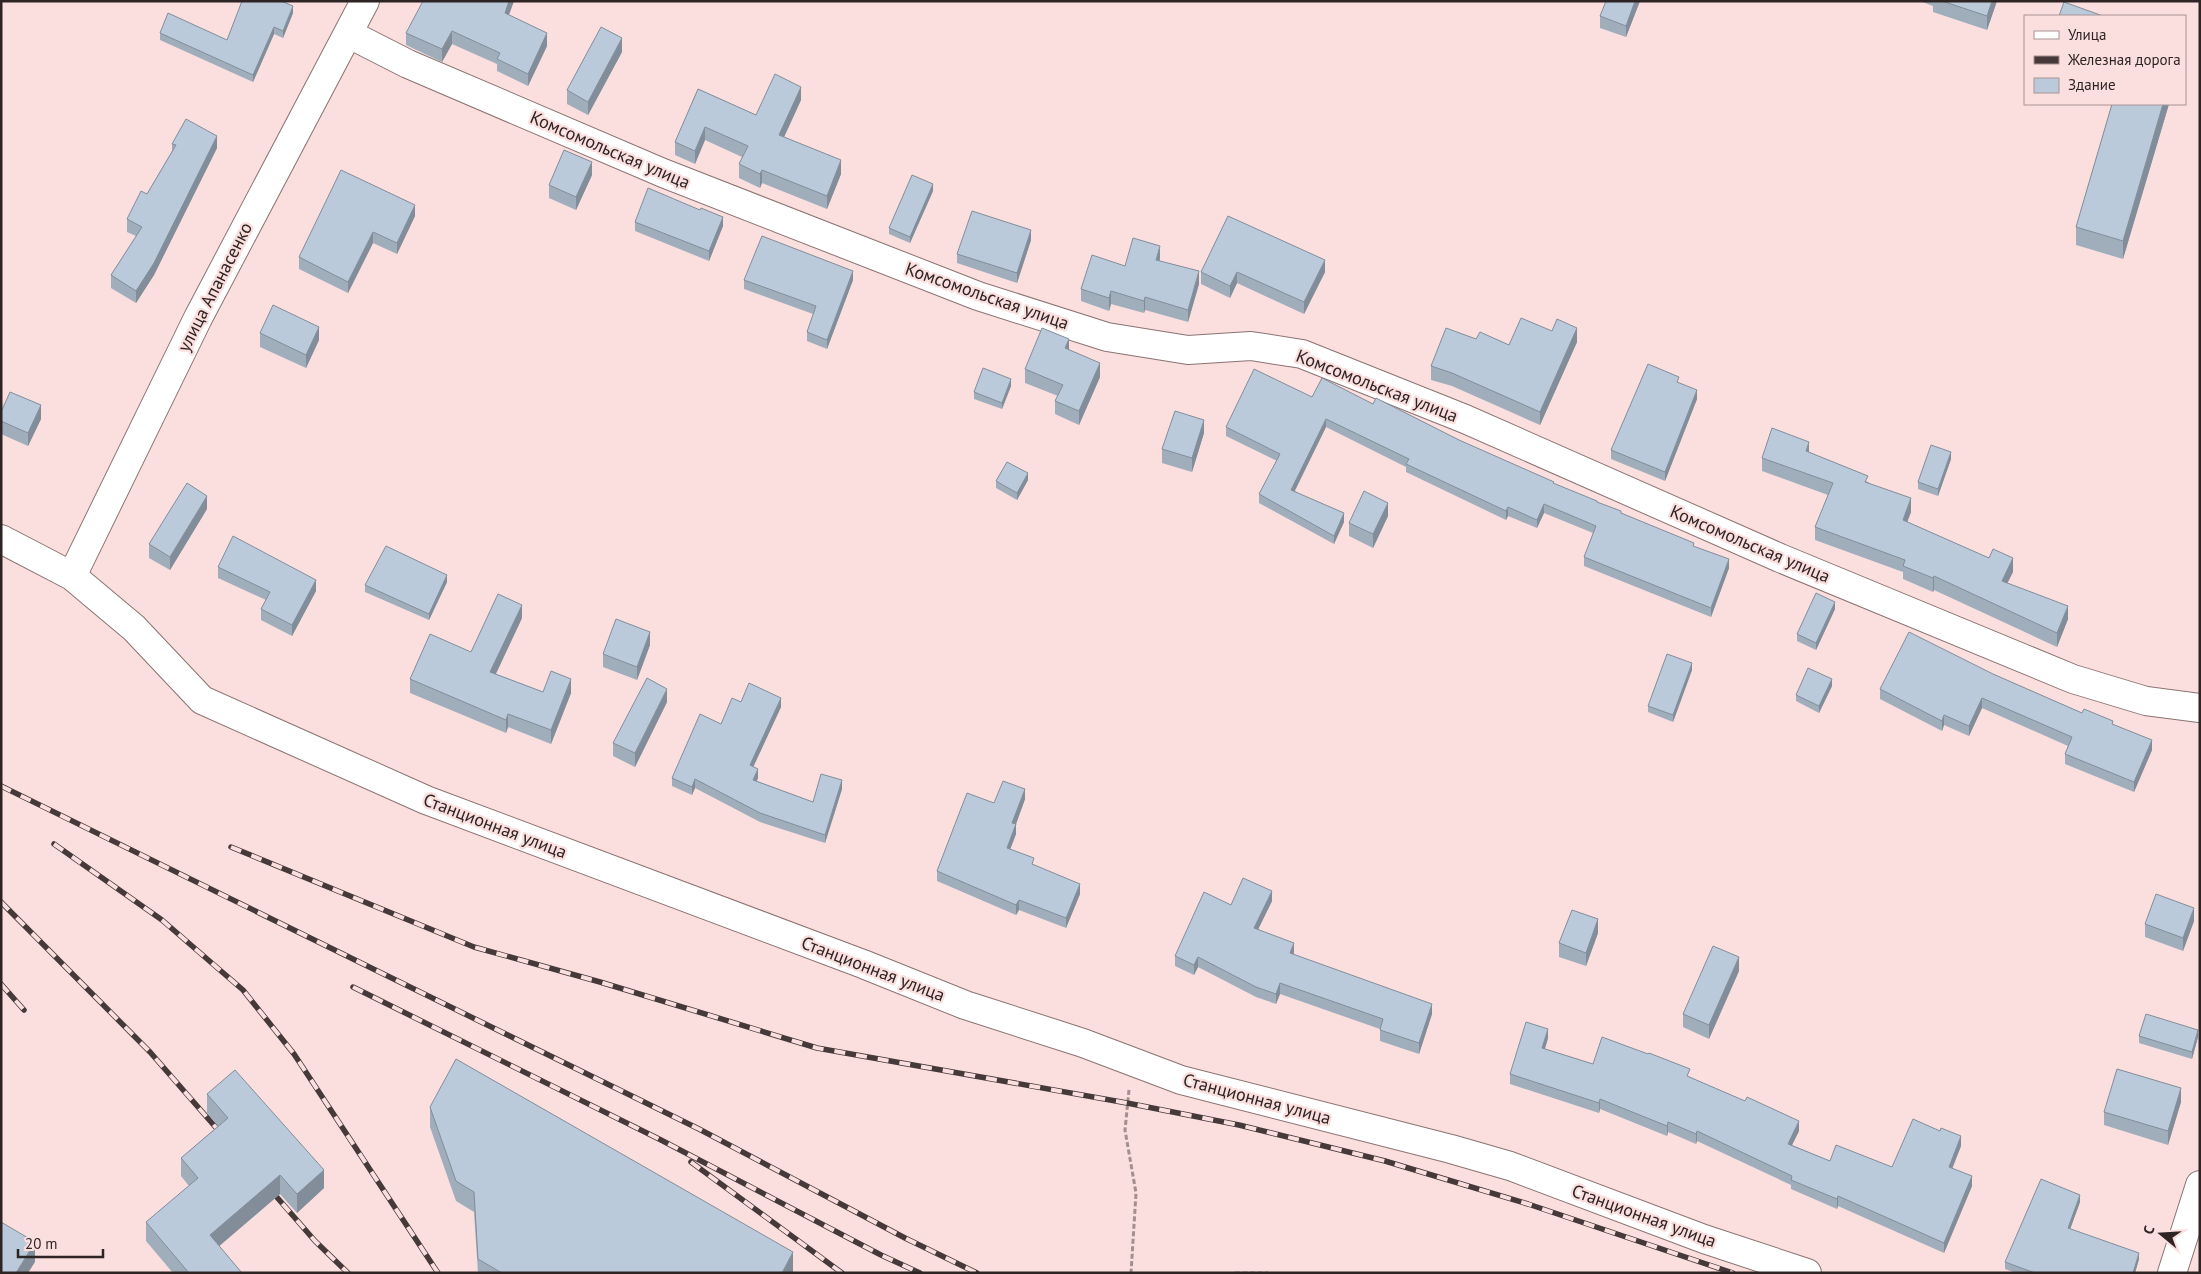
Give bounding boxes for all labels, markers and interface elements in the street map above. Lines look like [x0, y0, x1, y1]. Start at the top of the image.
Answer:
legend [2024, 15, 2186, 105]
text: Улица [2068, 25, 2106, 44]
text: Железная дорога [2067, 50, 2181, 69]
text: Здание [2068, 75, 2116, 94]
street label: Комсомольская улица [527, 105, 694, 194]
street label: улица Апанасенко [172, 218, 257, 355]
street label: Комсомольская улица [902, 257, 1072, 334]
street label: Комсомольская улица [1293, 344, 1461, 427]
street label: Комсомольская улица [1667, 499, 1834, 588]
street label: Станционная улица [420, 788, 570, 863]
street label: Станционная улица [798, 931, 948, 1006]
street label: Станционная улица [1181, 1068, 1333, 1129]
street label: Станционная улица [1569, 1179, 1719, 1252]
north arrow [2136, 1209, 2186, 1259]
text: С [2139, 1223, 2158, 1236]
scale bar [18, 1226, 102, 1258]
text: 20 m [25, 1234, 58, 1253]

